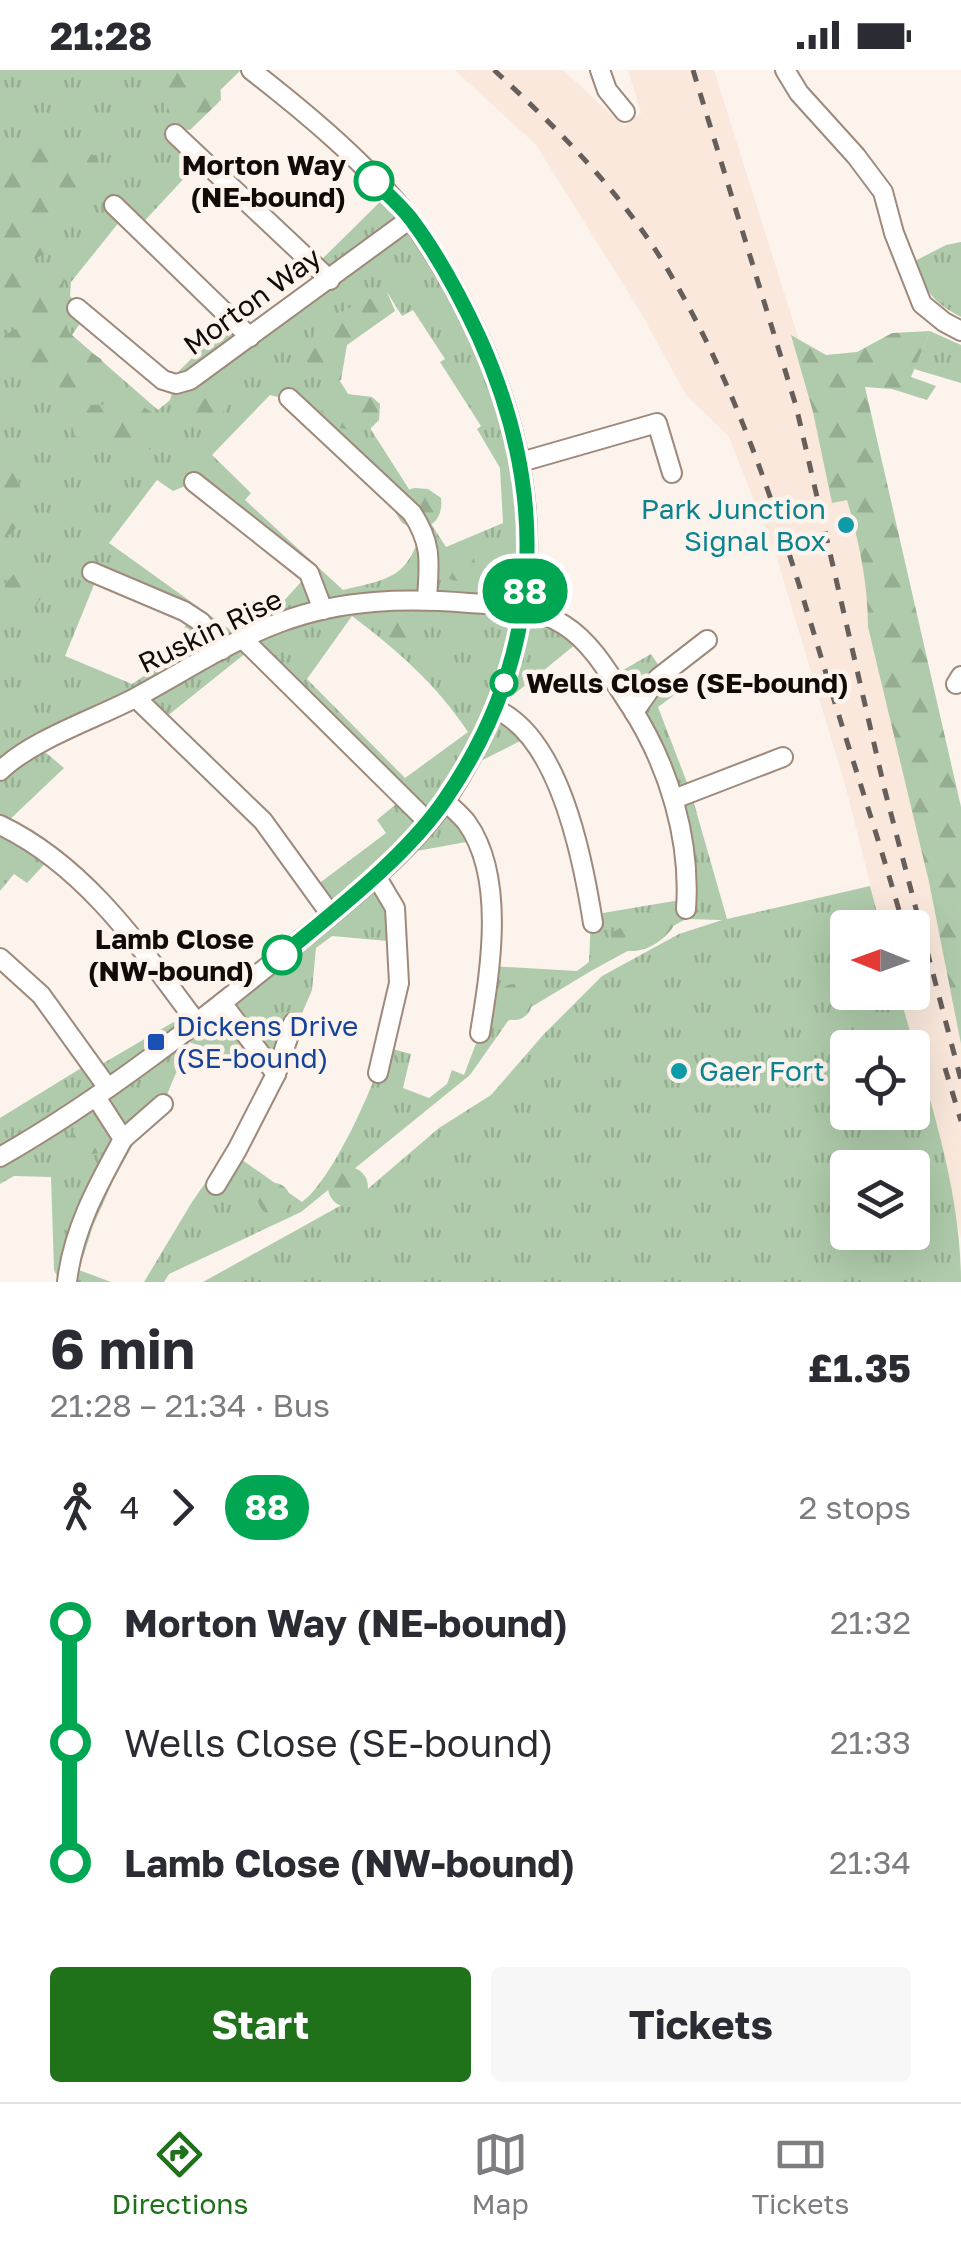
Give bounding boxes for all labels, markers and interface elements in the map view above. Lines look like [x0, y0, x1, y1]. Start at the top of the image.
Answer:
text: 21:28 [50, 13, 152, 58]
place label: Morton Way (NE-bound) [182, 148, 346, 213]
marker: Morton Way (NE-bound) [355, 162, 393, 200]
street label: Morton Way [177, 240, 327, 361]
place label: Park Junction Signal Box [641, 492, 826, 557]
marker: Park Junction Signal Box [835, 514, 857, 536]
line badge: 88 [480, 558, 570, 624]
text: 88 [503, 570, 547, 612]
street label: Ruskin Rise [133, 582, 287, 679]
place label: Wells Close (SE-bound) [526, 666, 849, 699]
marker: Wells Close (SE-bound) [491, 670, 517, 696]
north arrow [830, 910, 930, 1010]
map controls [830, 910, 930, 1250]
place label: Lamb Close (NW-bound) [88, 922, 254, 987]
marker: Lamb Close (NW-bound) [263, 936, 301, 974]
place label: Dickens Drive (SE-bound) [176, 1009, 358, 1074]
button: locate [830, 1030, 930, 1130]
marker: Dickens Drive (SE-bound) [145, 1031, 167, 1053]
place label: Gaer Fort [699, 1054, 825, 1087]
marker: Gaer Fort [668, 1060, 690, 1082]
button: layers [830, 1150, 930, 1250]
text: 6 min [50, 1315, 195, 1381]
text: £1.35 [808, 1345, 911, 1390]
text: 21:28 – 21:34 · Bus [50, 1386, 330, 1424]
icon: walk [50, 1480, 105, 1535]
icon: forward [155, 1480, 210, 1535]
text: 88 [245, 1486, 289, 1528]
text: 4 [120, 1488, 140, 1526]
text: 2 stops [799, 1488, 911, 1526]
text: Morton Way (NE-bound) [124, 1600, 568, 1645]
text: 21:32 [830, 1603, 911, 1641]
text: Wells Close (SE-bound) [124, 1720, 554, 1765]
text: 21:33 [830, 1723, 911, 1761]
text: Lamb Close (NW-bound) [124, 1840, 575, 1885]
text: 21:34 [829, 1843, 911, 1881]
button: Start [50, 1967, 471, 2082]
button: Tickets [491, 1967, 911, 2082]
tab: Directions [112, 2127, 248, 2220]
tab: Map [472, 2127, 529, 2220]
tab: Tickets [752, 2127, 849, 2220]

